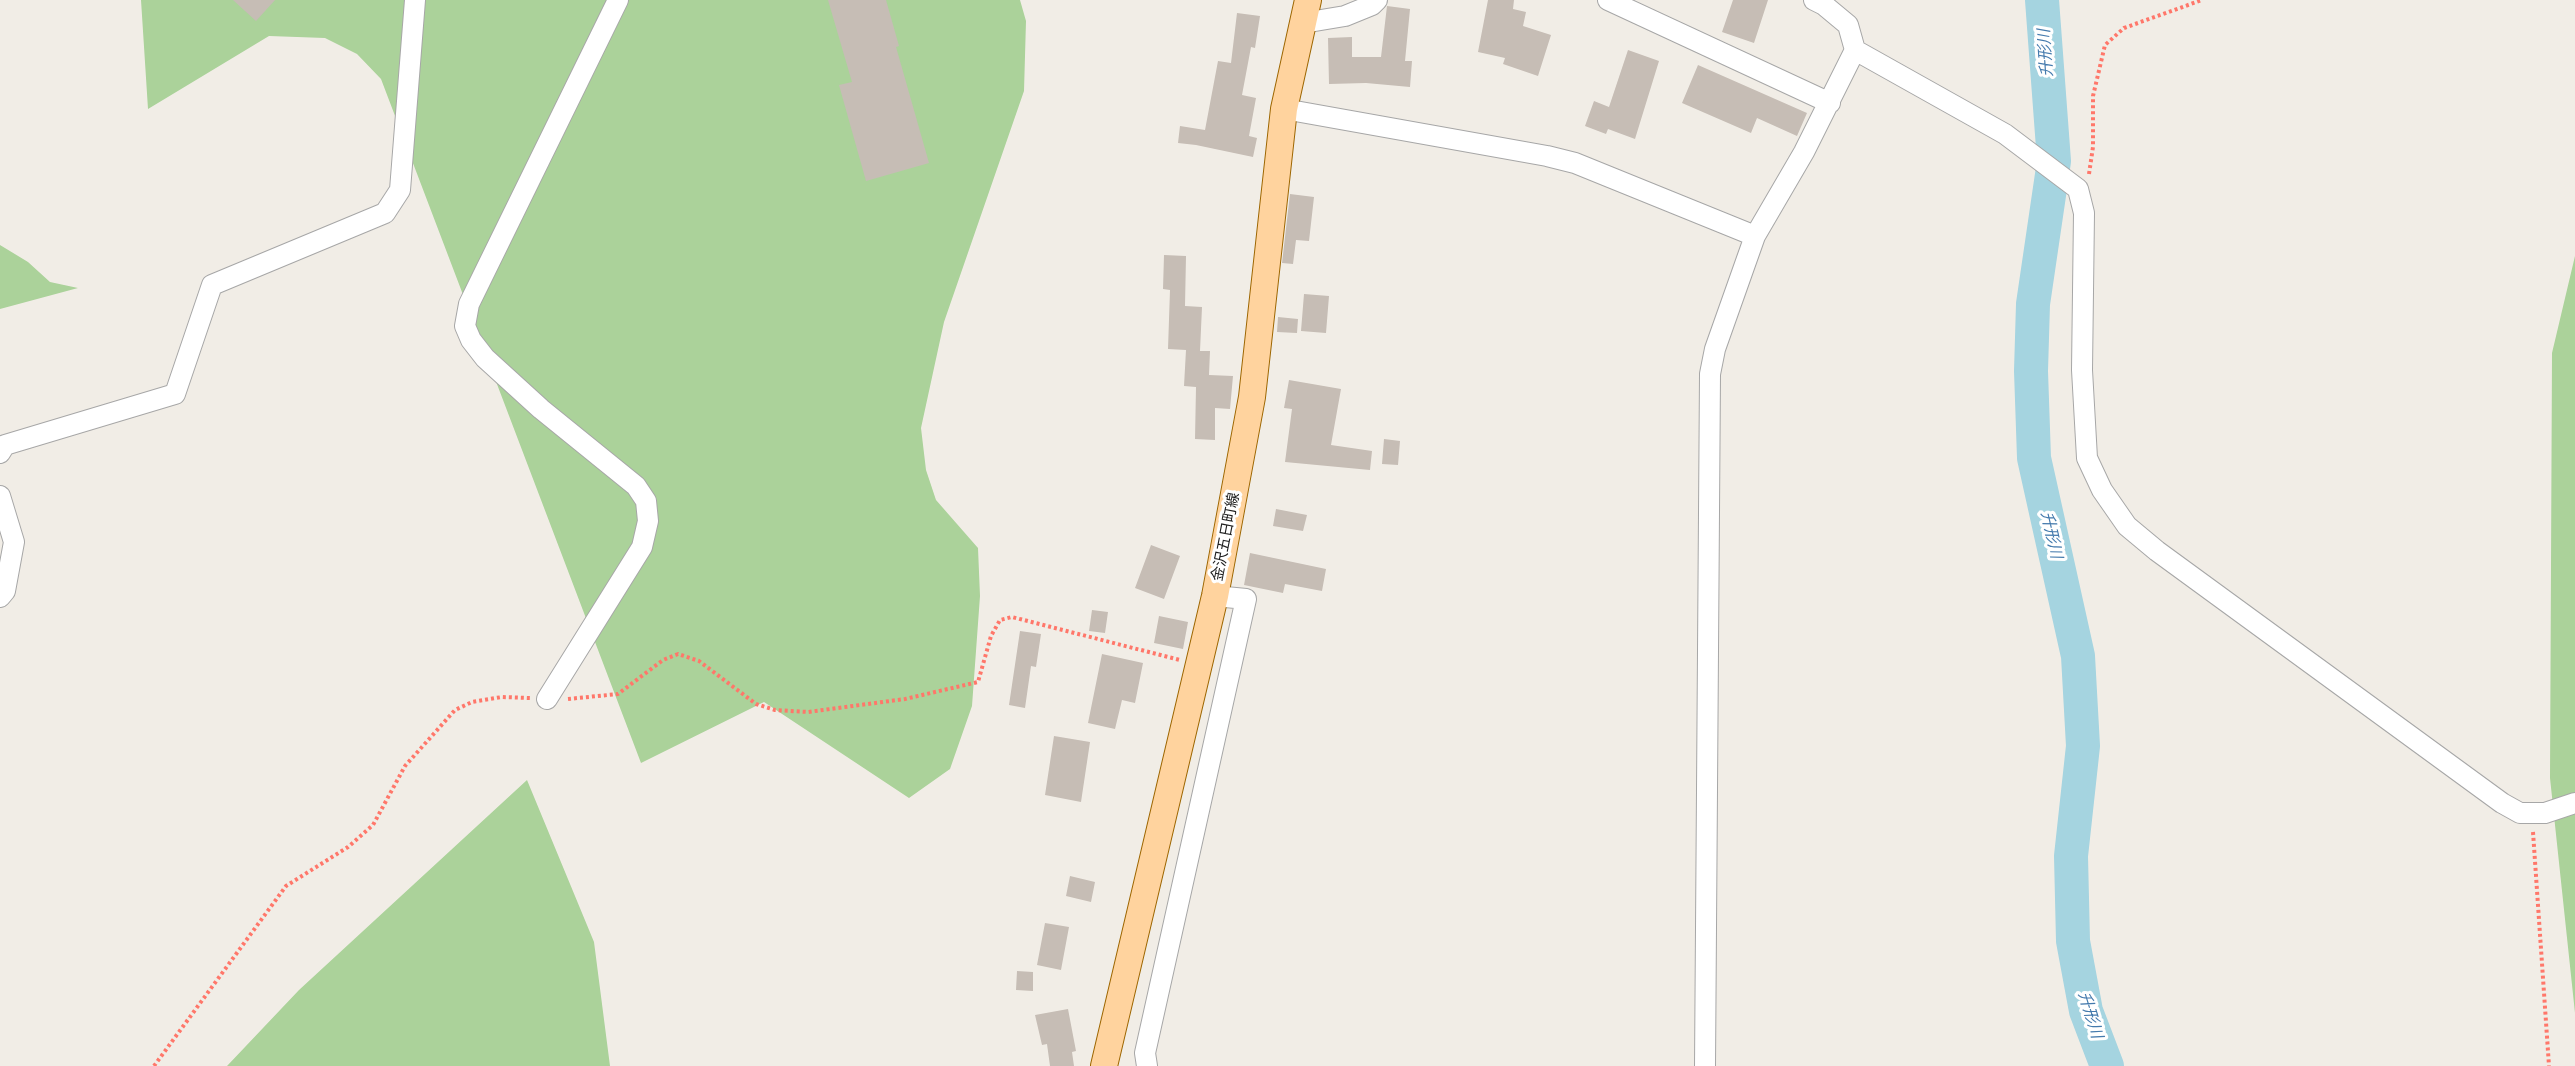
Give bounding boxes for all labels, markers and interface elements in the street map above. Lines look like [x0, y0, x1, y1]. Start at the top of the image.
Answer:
water label: 升形川 [2035, 28, 2057, 78]
street label: 金沢五日町線 [1209, 491, 1243, 583]
water label: 升形川 [2036, 509, 2066, 561]
water label: 升形川 [2074, 989, 2106, 1041]

